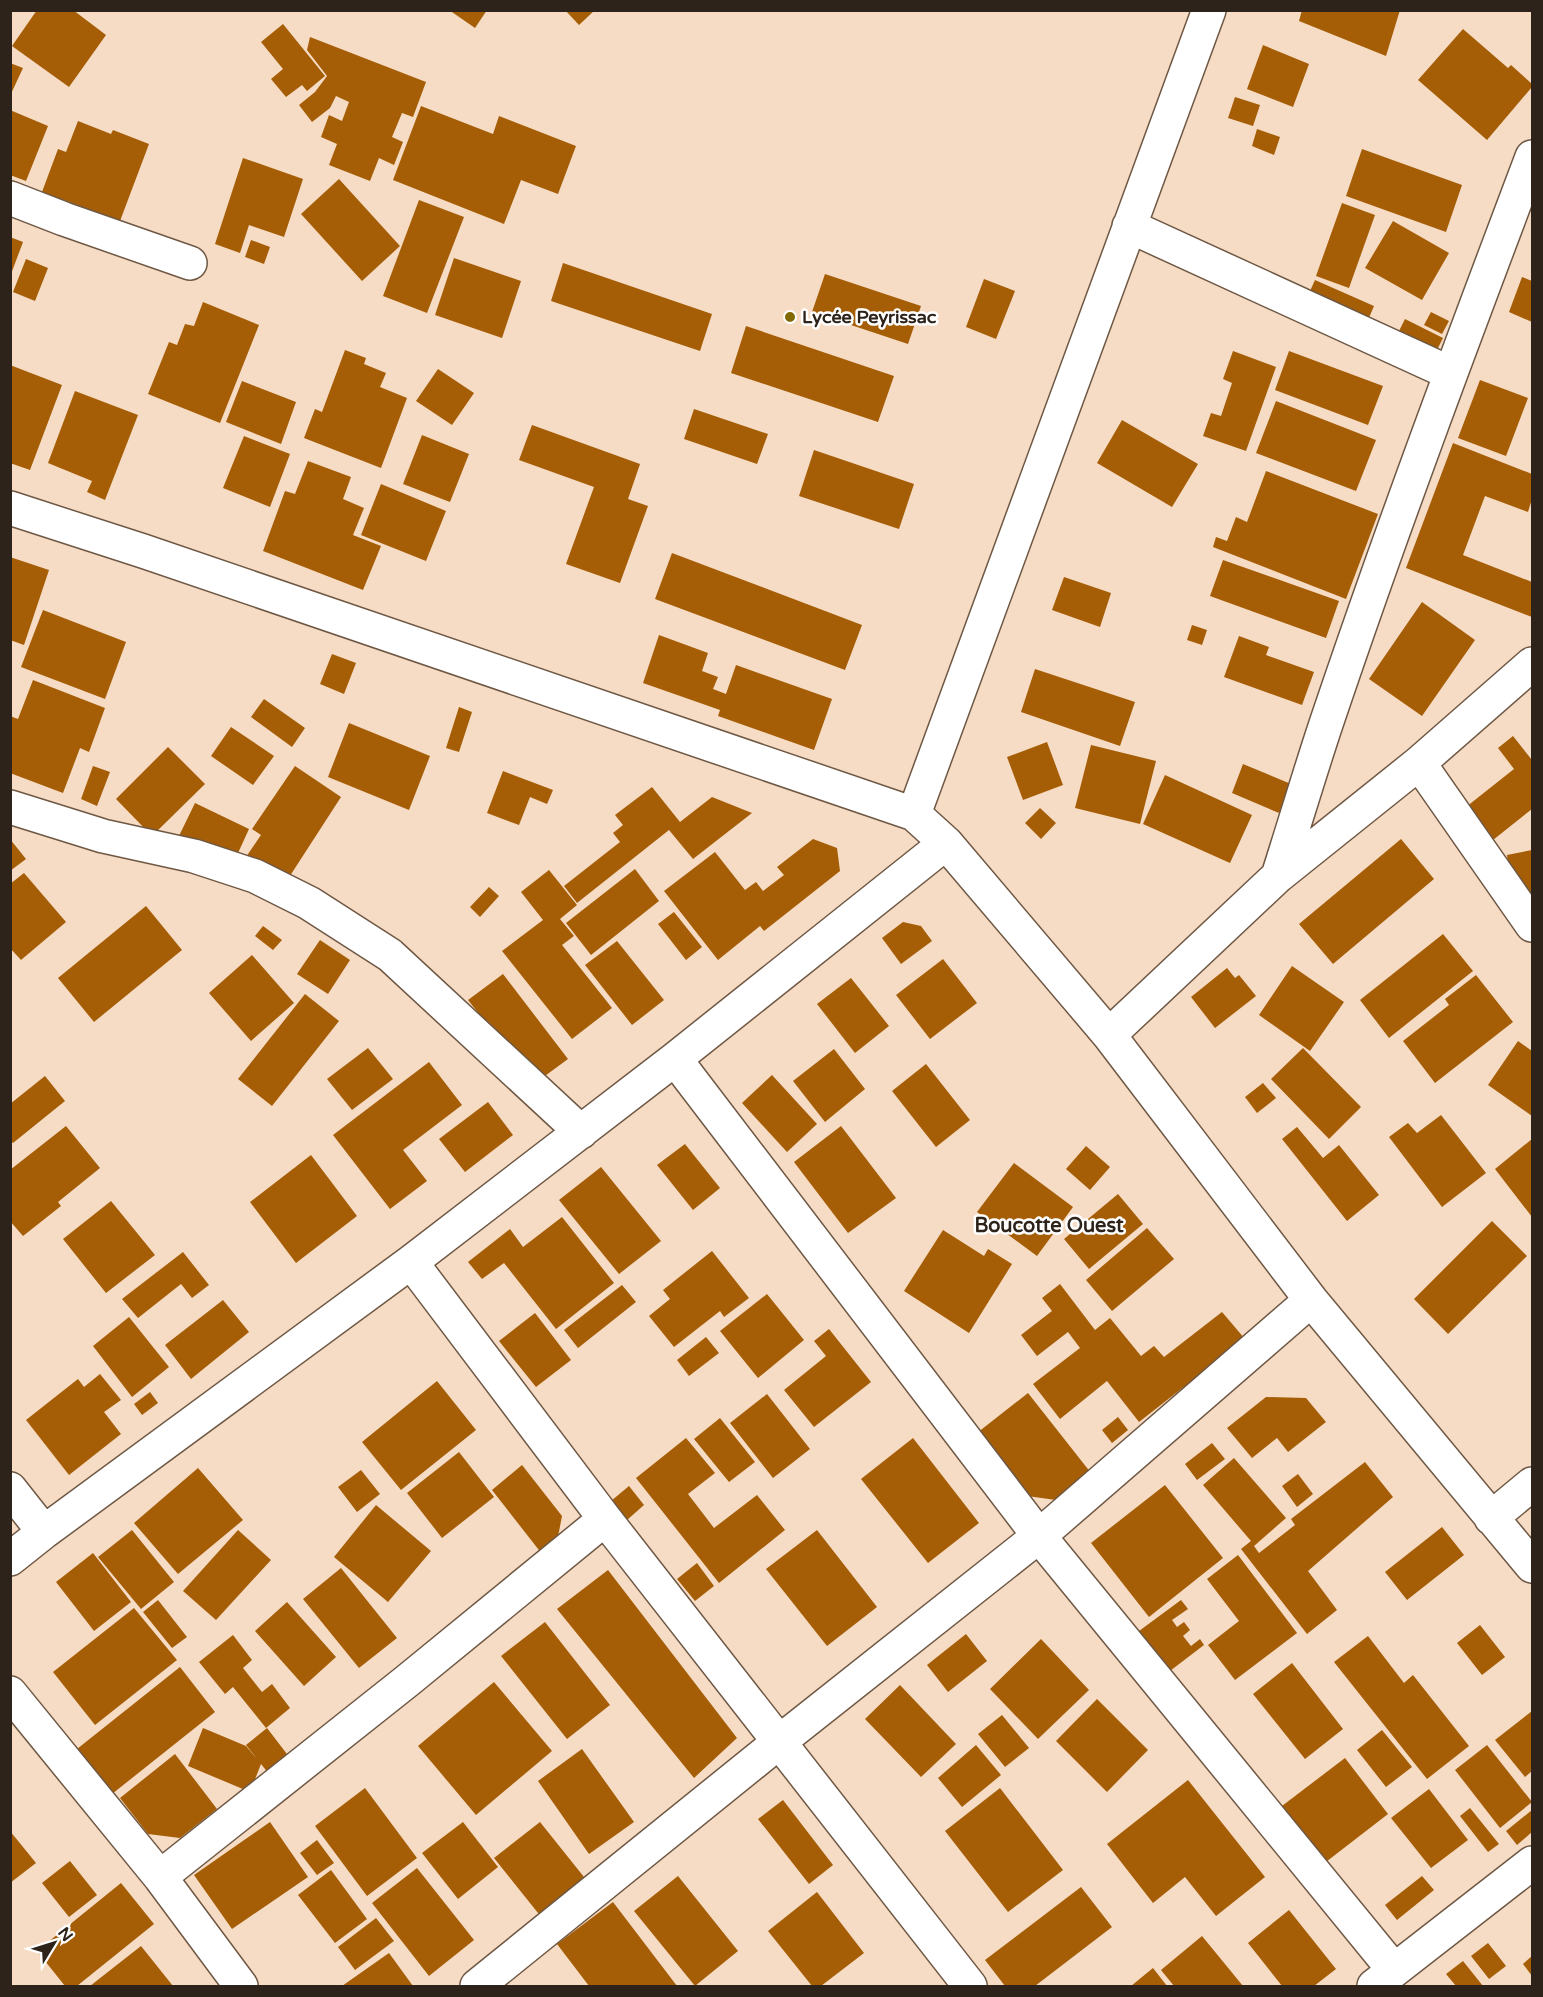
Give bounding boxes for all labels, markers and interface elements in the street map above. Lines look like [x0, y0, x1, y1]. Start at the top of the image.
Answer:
place label: Lycée Peyrissac [802, 306, 937, 328]
marker: Lycée Peyrissac [783, 310, 797, 324]
district label: Boucotte Ouest [974, 1214, 1124, 1238]
north arrow [24, 1913, 84, 1973]
text: N [53, 1923, 77, 1946]

